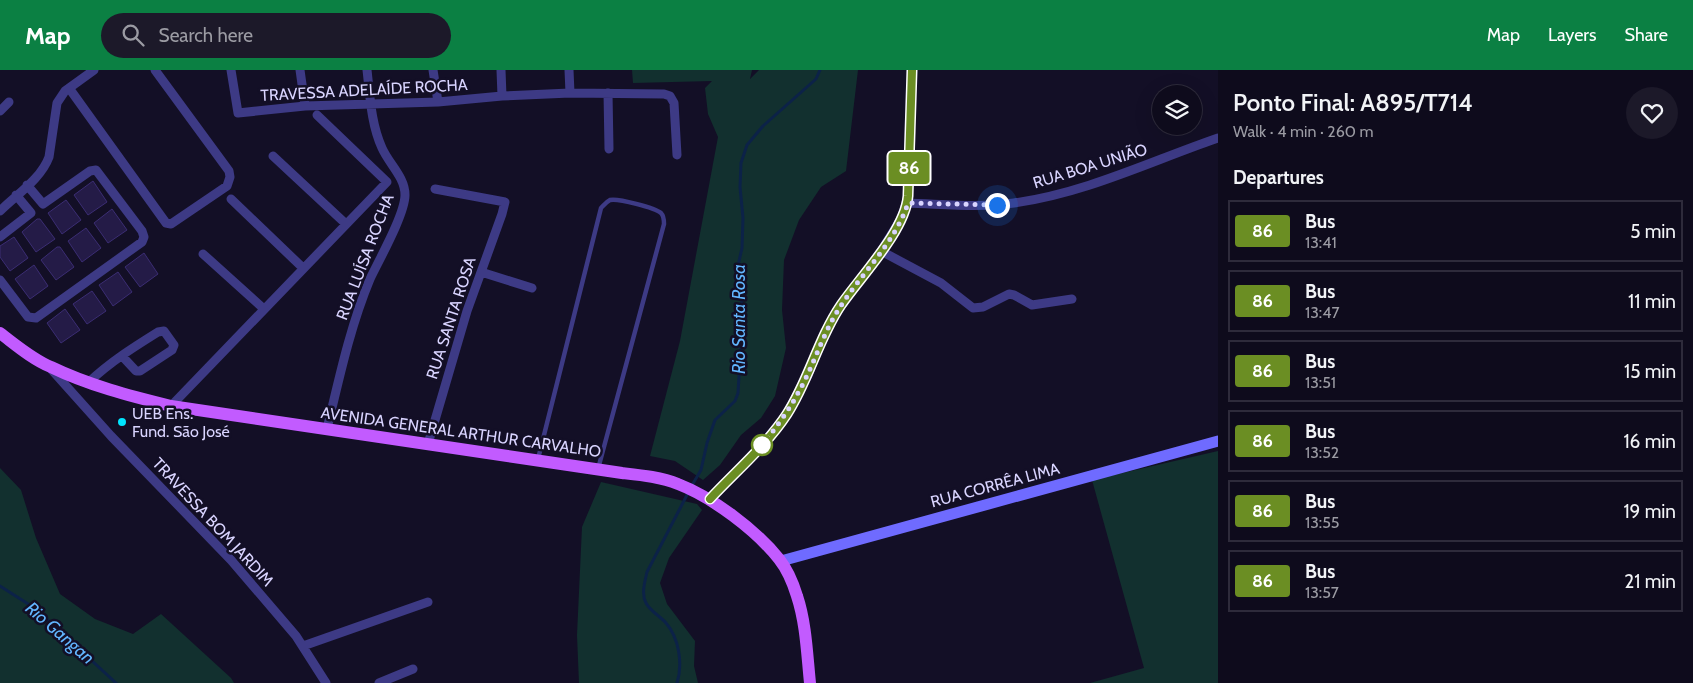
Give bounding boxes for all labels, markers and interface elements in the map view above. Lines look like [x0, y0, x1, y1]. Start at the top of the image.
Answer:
search box [101, 13, 451, 58]
text: Map [25, 21, 71, 50]
icon: search [119, 21, 147, 49]
text: Search here [159, 24, 253, 47]
text: Map [1487, 24, 1520, 46]
text: Layers [1548, 24, 1597, 46]
text: Share [1625, 24, 1668, 46]
street label: TRAVESSA ADELAÍDE ROCHA [260, 75, 468, 105]
map controls [1152, 85, 1202, 135]
button: layers [1152, 85, 1202, 135]
button: heart [1626, 87, 1678, 139]
text: Ponto Final: A895/T714 [1233, 88, 1473, 117]
text: Walk · 4 min · 260 m [1233, 122, 1374, 141]
street label: RUA BOA UNIÃO [1031, 140, 1149, 192]
line badge: 86 [886, 152, 932, 184]
text: 86 [899, 157, 920, 179]
text: Departures [1233, 166, 1324, 189]
street label: RUA LUÍSA ROCHA [332, 191, 398, 323]
your location [985, 193, 1010, 218]
text: Bus [1305, 210, 1335, 233]
text: 86 [1252, 220, 1273, 242]
text: 5 min [1630, 220, 1676, 243]
text: 13:41 [1305, 233, 1337, 252]
street label: RUA SANTA ROSA [422, 254, 480, 381]
water label: Rio Santa Rosa [728, 264, 750, 374]
text: Bus [1305, 280, 1335, 303]
text: 86 [1252, 290, 1273, 312]
text: 11 min [1628, 290, 1676, 313]
text: 13:47 [1305, 303, 1340, 322]
text: Bus [1305, 350, 1335, 373]
text: 86 [1252, 360, 1273, 382]
text: 15 min [1624, 360, 1676, 383]
text: 13:51 [1305, 373, 1336, 392]
street label: AVENIDA GENERAL ARTHUR CARVALHO [320, 403, 602, 461]
place label: UEB Ens. Fund. São José [132, 404, 230, 441]
marker: UEB Ens. Fund. São José [116, 416, 128, 428]
text: Bus [1305, 420, 1335, 443]
text: 86 [1252, 430, 1273, 452]
text: 16 min [1623, 430, 1676, 453]
unlabelled marker [751, 434, 773, 456]
text: 13:52 [1305, 443, 1339, 462]
street label: TRAVESSA BOM JARDIM [149, 454, 277, 590]
street label: RUA CORRÊA LIMA [928, 459, 1062, 511]
text: Bus [1305, 490, 1335, 513]
text: 86 [1252, 500, 1273, 522]
text: 19 min [1623, 500, 1676, 523]
text: 13:55 [1305, 513, 1340, 532]
text: Bus [1305, 560, 1335, 583]
text: 86 [1252, 570, 1273, 592]
text: 21 min [1624, 570, 1676, 593]
text: 13:57 [1305, 583, 1339, 602]
water label: Rio Gangan [21, 597, 99, 669]

